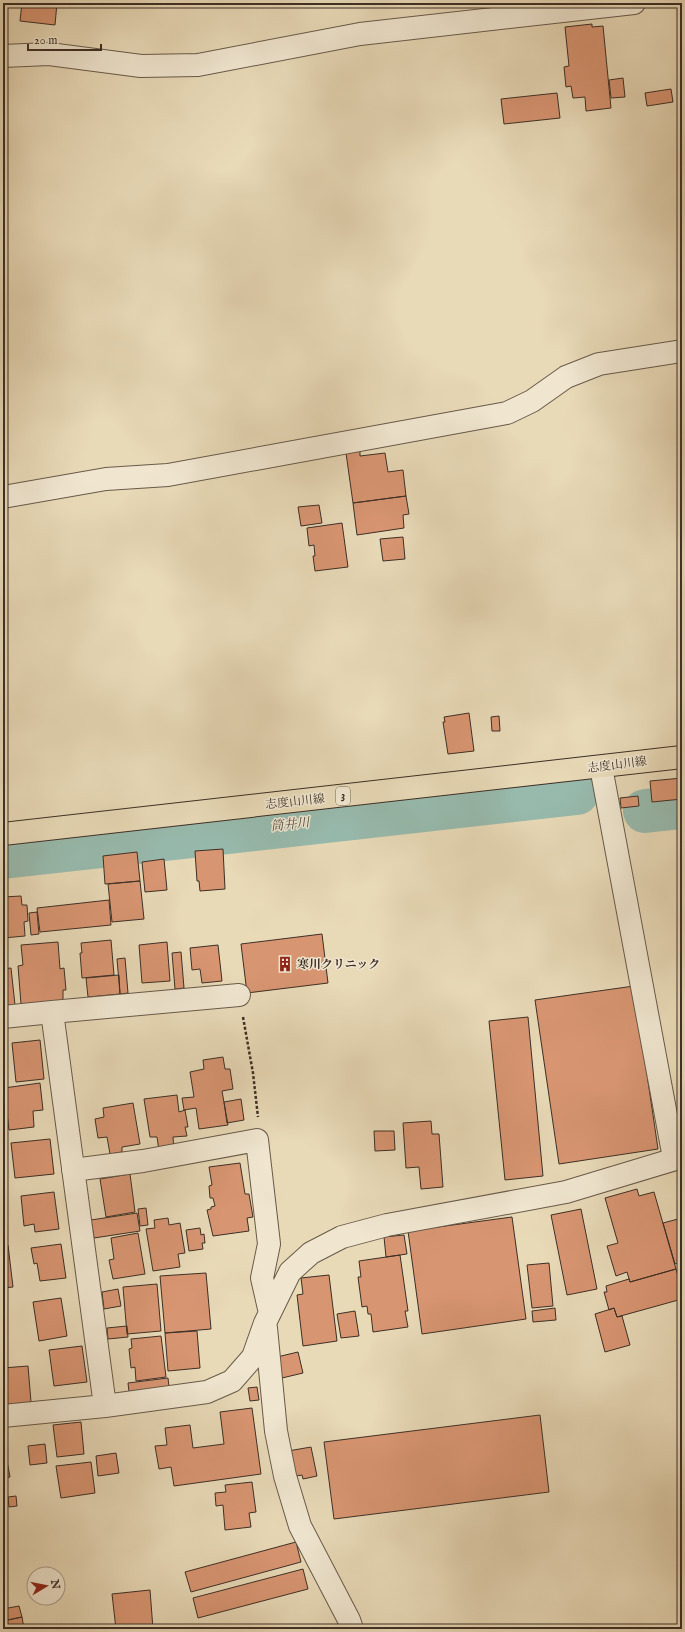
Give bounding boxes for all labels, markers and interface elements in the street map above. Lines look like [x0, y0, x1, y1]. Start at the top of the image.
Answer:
scale bar [28, 26, 101, 52]
text: 20 m [34, 33, 57, 48]
street label: 志度山川線 [586, 754, 648, 776]
road number: 3 [336, 787, 350, 805]
street label: 志度山川線 [264, 791, 326, 813]
water label: 筒井川 [270, 814, 312, 835]
building icon: 寒川クリニック [276, 955, 294, 973]
place label: 寒川クリニック [297, 957, 380, 972]
north arrow [26, 1566, 66, 1606]
text: N [47, 1578, 63, 1591]

